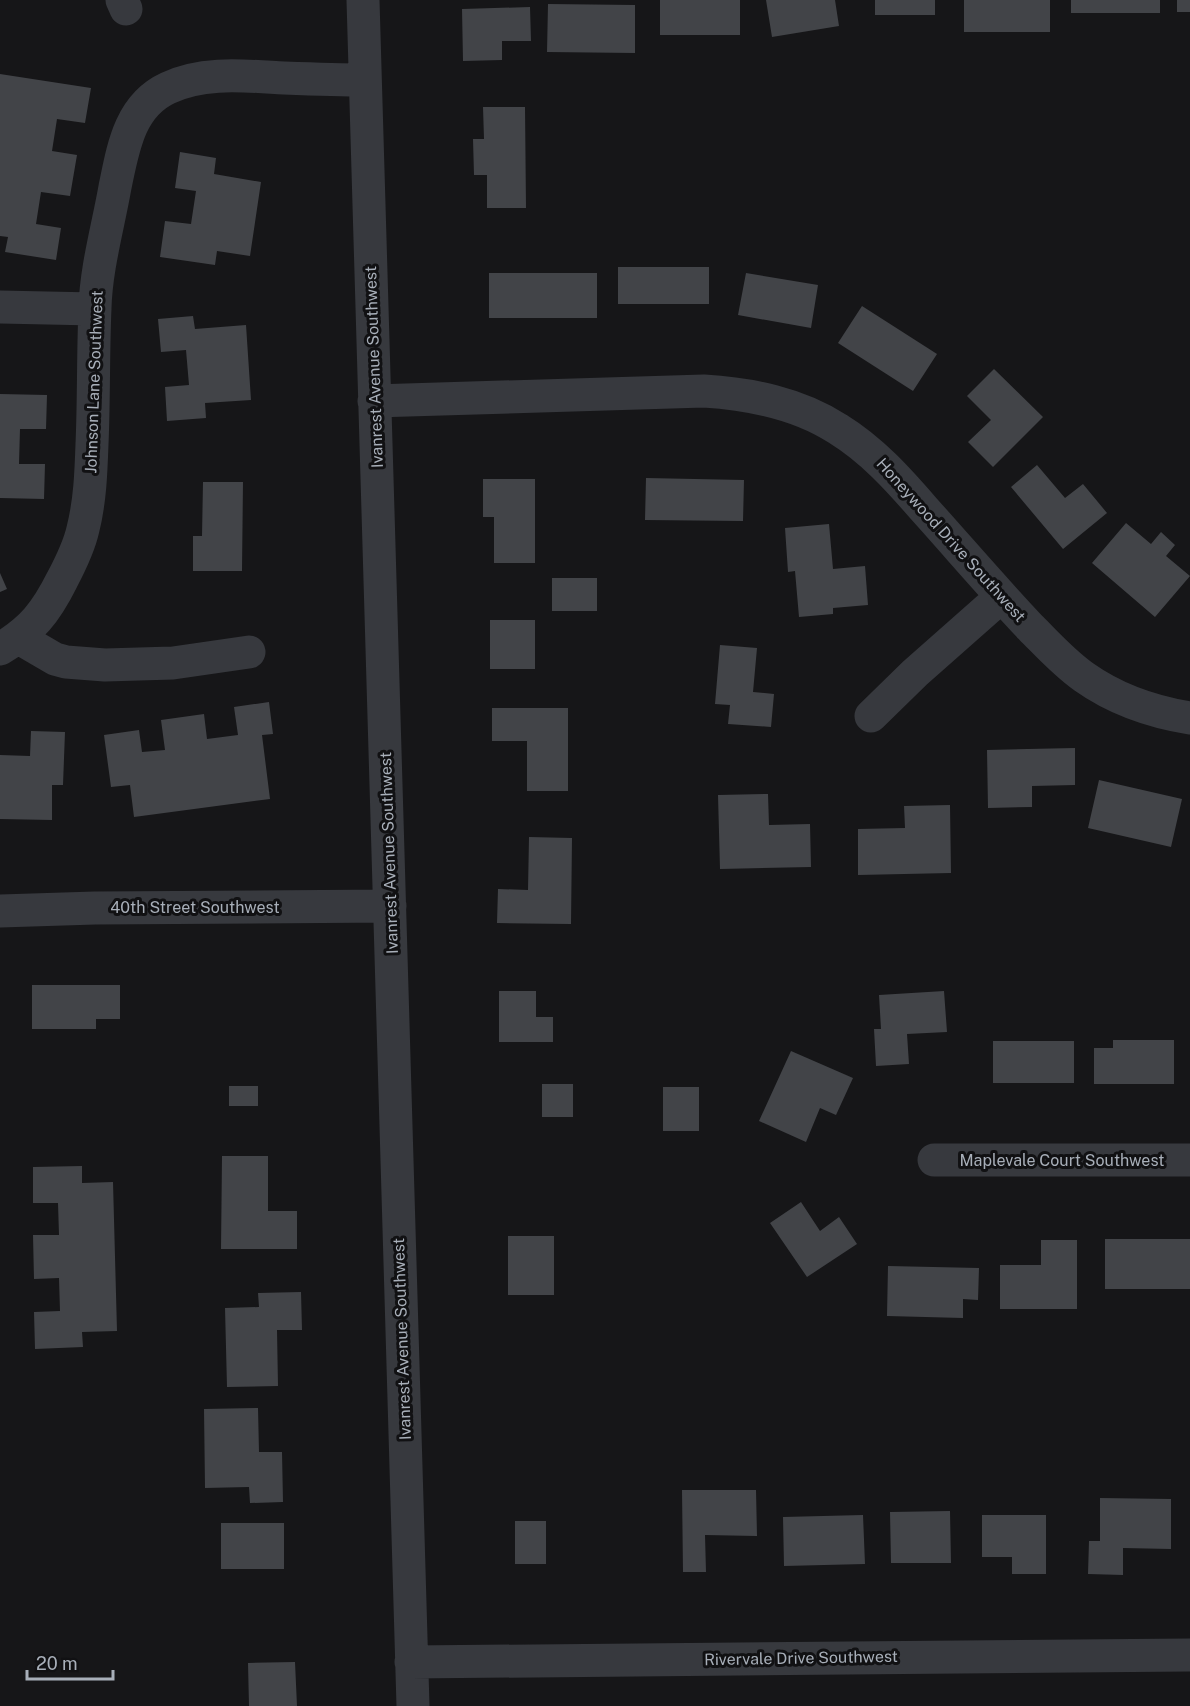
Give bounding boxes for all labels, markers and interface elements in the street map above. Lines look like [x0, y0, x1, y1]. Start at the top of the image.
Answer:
street label: Ivanrest Avenue Southwest [361, 266, 387, 468]
street label: Johnson Lane Southwest [81, 290, 107, 474]
street label: Honeywood Drive Southwest [872, 454, 1030, 626]
street label: Ivanrest Avenue Southwest [376, 752, 402, 954]
street label: 40th Street Southwest [110, 898, 280, 917]
street label: Maplevale Court Southwest [959, 1151, 1165, 1170]
street label: Ivanrest Avenue Southwest [389, 1238, 415, 1440]
scale bar [27, 1643, 112, 1681]
street label: Rivervale Drive Southwest [704, 1647, 898, 1669]
text: 20 m [36, 1653, 78, 1674]

